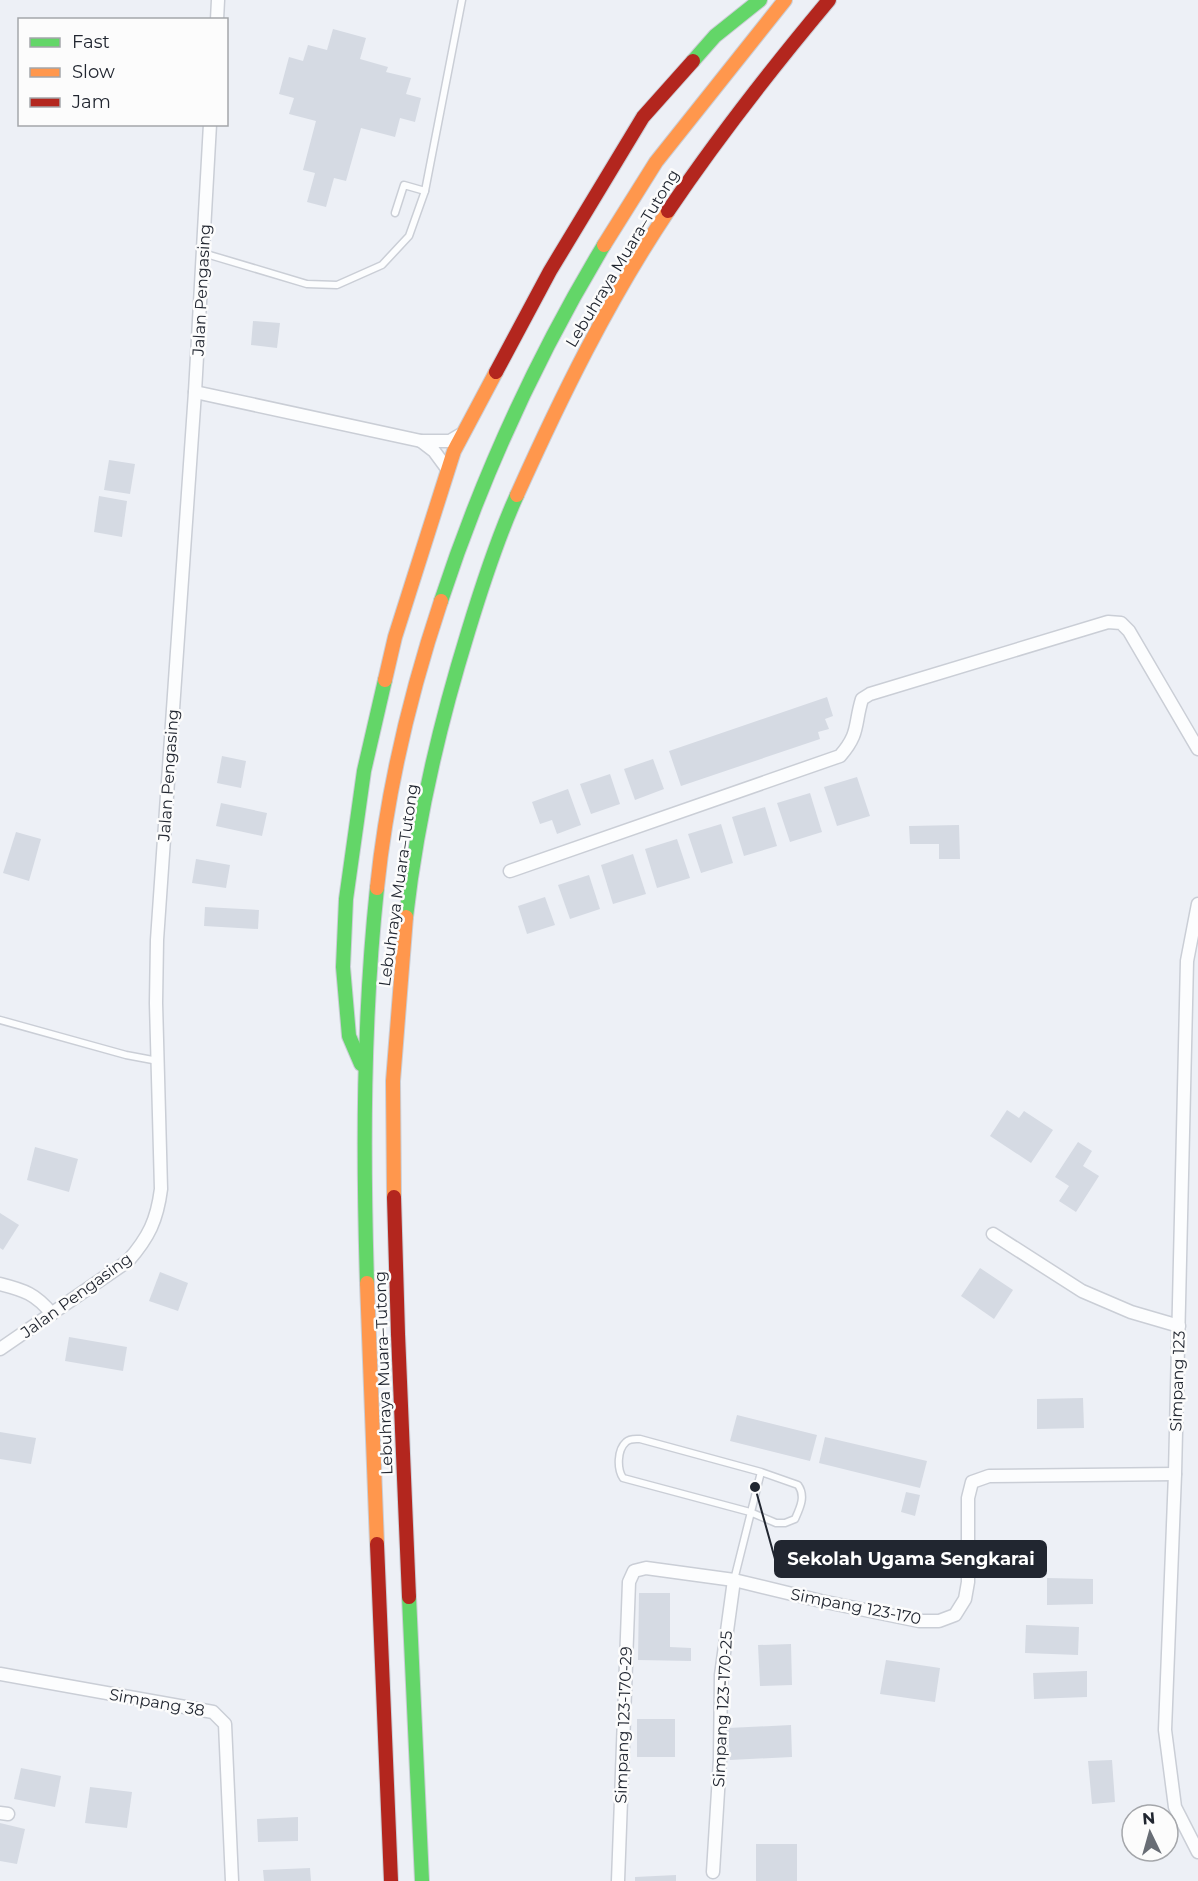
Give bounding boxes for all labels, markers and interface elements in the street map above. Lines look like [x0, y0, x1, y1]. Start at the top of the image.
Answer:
legend [18, 18, 228, 126]
text: Fast [72, 31, 110, 53]
text: Slow [72, 61, 115, 83]
text: Jam [71, 91, 111, 113]
street label: Lebuhraya Muara–Tutong [562, 166, 683, 351]
street label: Jalan Pengasing [188, 223, 214, 358]
street label: Jalan Pengasing [154, 708, 183, 843]
street label: Lebuhraya Muara–Tutong [375, 783, 422, 987]
street label: Jalan Pengasing [16, 1249, 135, 1343]
street label: Lebuhraya Muara–Tutong [370, 1271, 397, 1475]
street label: Simpang 123 [1166, 1330, 1189, 1432]
callout: Sekolah Ugama Sengkarai [775, 1541, 1046, 1577]
text: Sekolah Ugama Sengkarai [787, 1548, 1035, 1570]
street label: Simpang 123-170 [789, 1585, 923, 1628]
street label: Simpang 123-170-25 [709, 1630, 736, 1788]
street label: Simpang 123-170-29 [611, 1646, 636, 1804]
street label: Simpang 38 [108, 1685, 206, 1720]
north arrow [1120, 1803, 1180, 1863]
text: N [1141, 1809, 1156, 1829]

